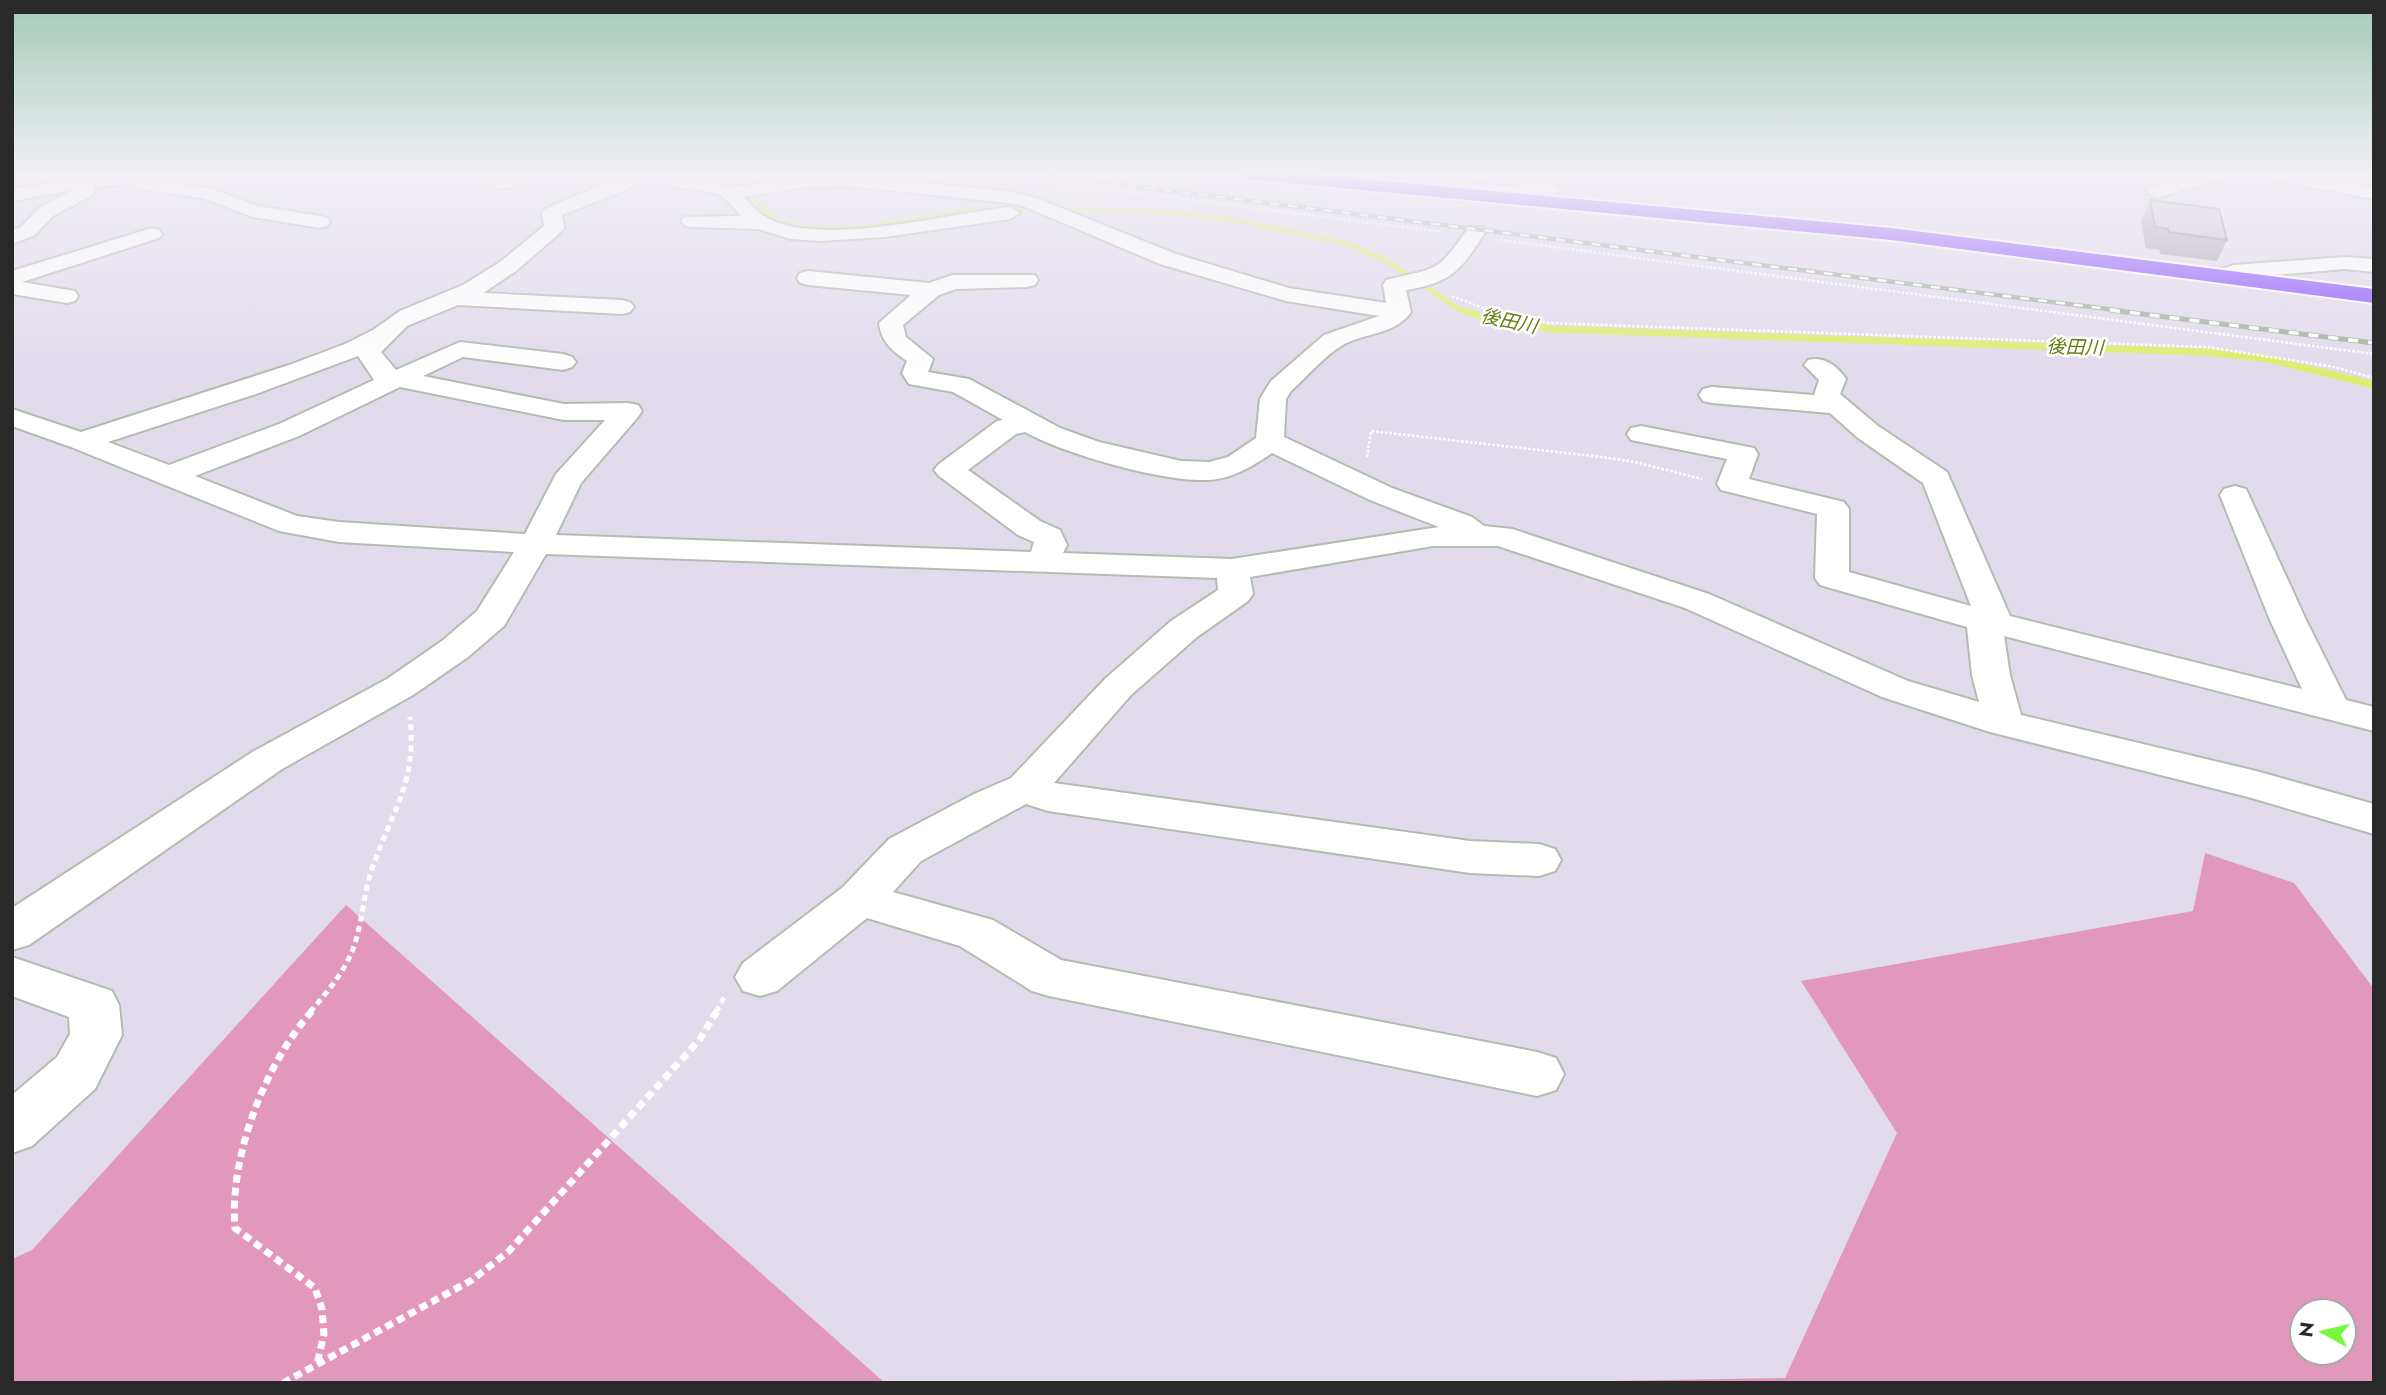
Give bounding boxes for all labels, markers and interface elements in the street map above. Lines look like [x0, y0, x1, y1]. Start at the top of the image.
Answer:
water label: 後田川 [1478, 302, 1542, 341]
water label: 後田川 [2046, 333, 2106, 362]
north arrow [2288, 1297, 2358, 1367]
text: N [2292, 1320, 2321, 1339]

